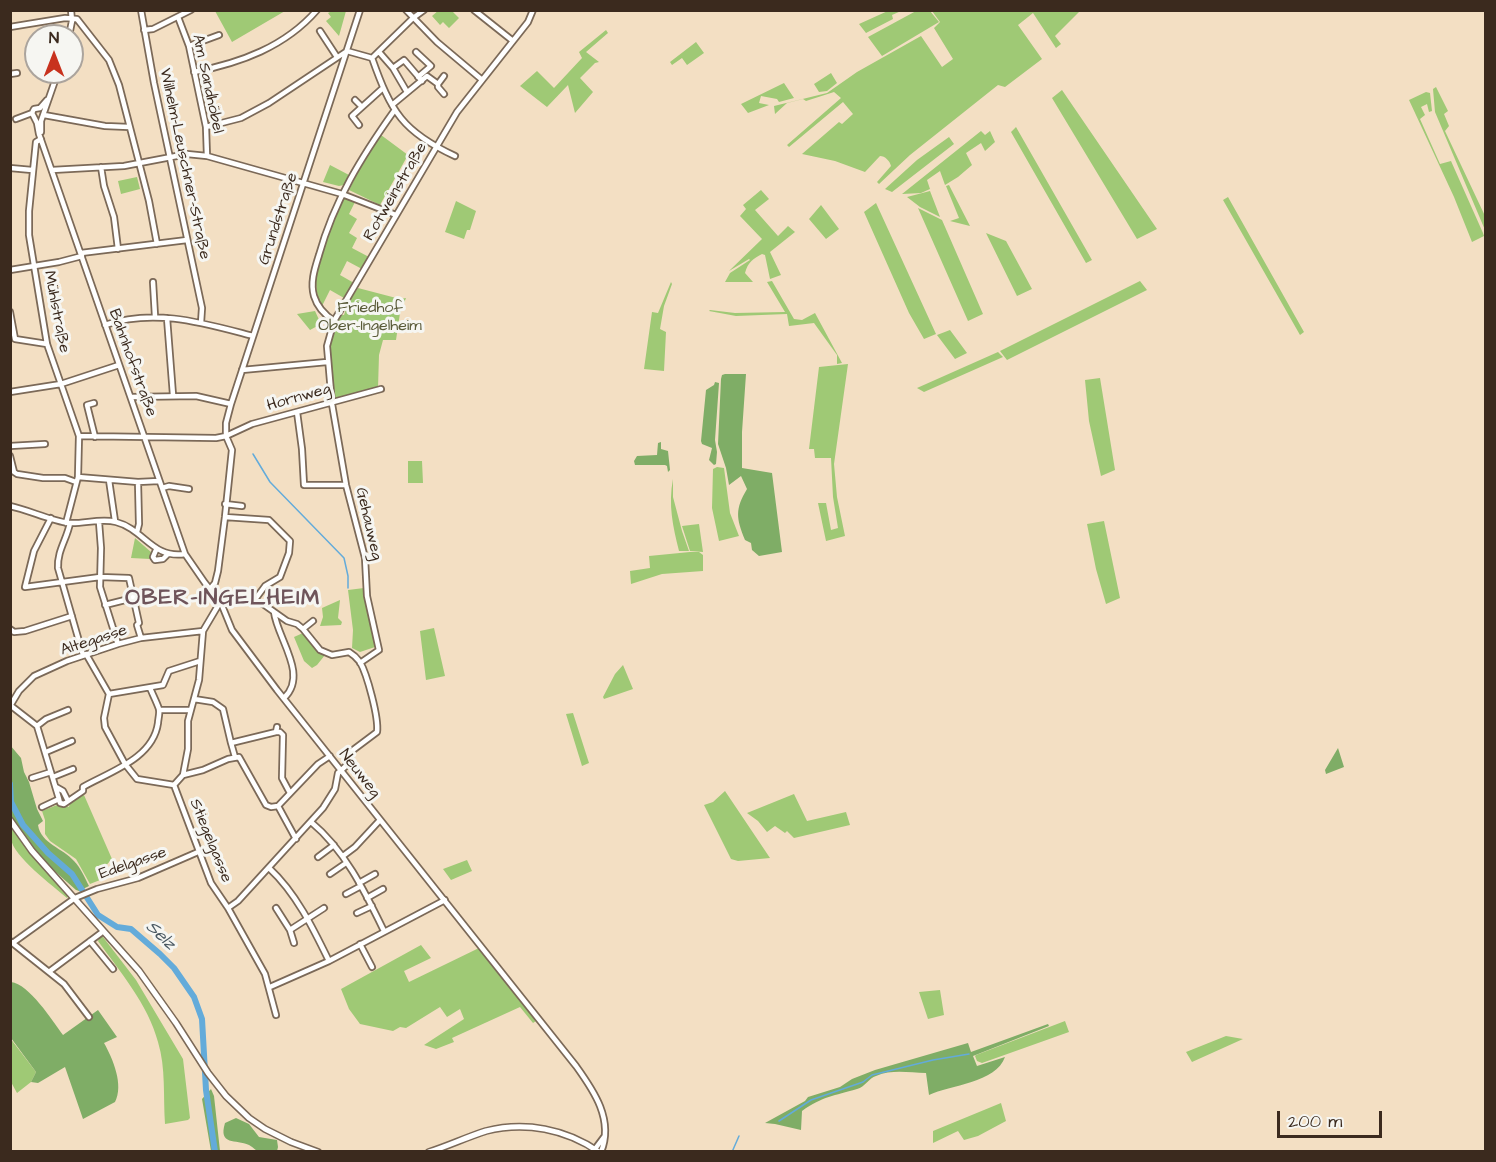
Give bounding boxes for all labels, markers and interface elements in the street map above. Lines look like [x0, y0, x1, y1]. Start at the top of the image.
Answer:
north arrow [24, 24, 84, 84]
text: N [49, 27, 59, 49]
street label: Am Sandhöbel [187, 33, 227, 135]
street label: Wilhelm-Leuschner-Straße [154, 67, 214, 261]
street label: Rotweinstraße [360, 139, 432, 245]
street label: Grundstraße [255, 171, 303, 267]
street label: Mühlstraße [39, 269, 73, 355]
park label: Friedhof Ober-Ingelheim [318, 299, 422, 337]
street label: Bahnhofstraße [104, 306, 160, 420]
street label: Hornweg [265, 380, 333, 416]
street label: Gehauweg [350, 486, 386, 562]
district label: OBER-INGELHEIM [125, 586, 321, 612]
street label: Altegasse [58, 621, 130, 661]
street label: Neuweg [334, 746, 384, 802]
street label: Stiegelgasse [185, 796, 235, 886]
street label: Edelgasse [97, 844, 169, 884]
water label: Selz [141, 917, 179, 955]
scale bar [1280, 1099, 1385, 1137]
text: 200 m [1288, 1109, 1342, 1134]

